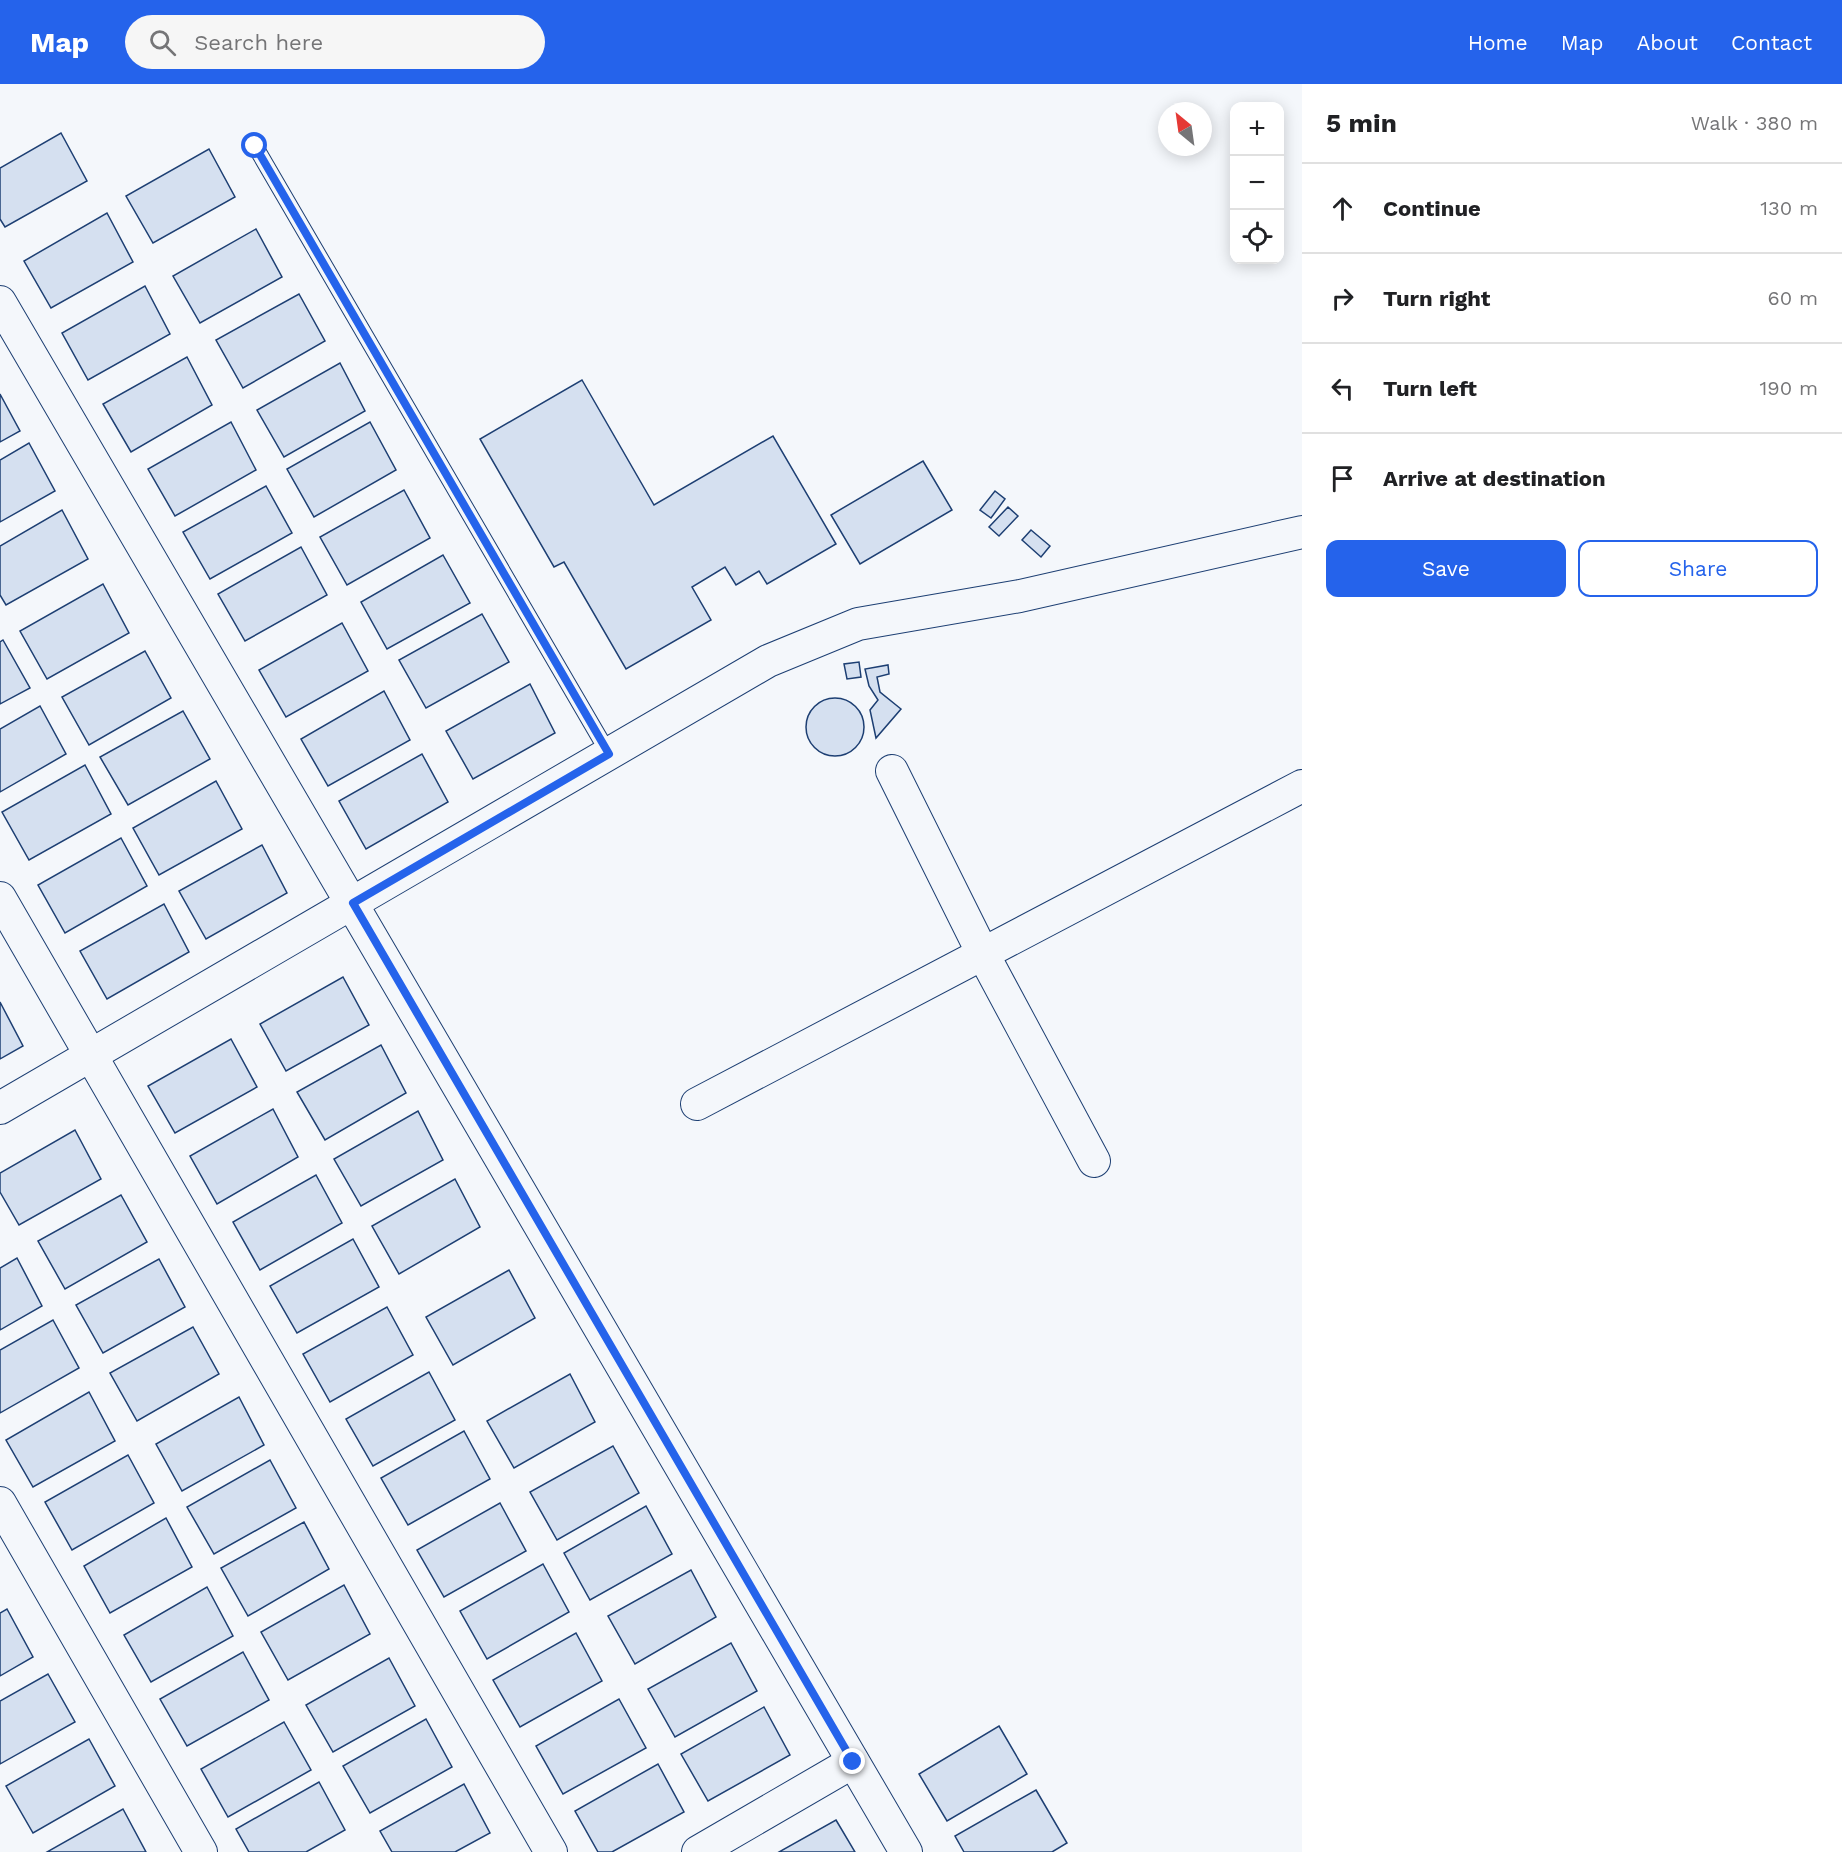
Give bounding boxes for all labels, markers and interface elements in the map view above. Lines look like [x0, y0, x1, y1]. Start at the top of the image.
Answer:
search box [125, 15, 545, 69]
text: Map [30, 26, 89, 59]
icon: search [146, 26, 179, 59]
text: Search here [194, 30, 323, 55]
text: Home [1468, 30, 1528, 55]
text: Map [1561, 30, 1604, 55]
text: About [1637, 30, 1698, 55]
text: Contact [1731, 30, 1812, 55]
north arrow [1158, 102, 1212, 156]
map controls [1230, 102, 1284, 264]
button: + [1230, 102, 1284, 156]
text: 5 min [1326, 108, 1397, 138]
text: Walk · 380 m [1691, 111, 1818, 135]
route start [241, 132, 267, 158]
button: − [1230, 156, 1284, 210]
icon: ahead [1326, 192, 1359, 225]
text: Continue [1383, 196, 1481, 221]
text: 130 m [1760, 196, 1818, 220]
button: locate [1230, 210, 1284, 264]
icon: right [1326, 282, 1359, 315]
text: Turn right [1383, 286, 1490, 311]
text: 60 m [1768, 286, 1818, 310]
icon: left [1326, 372, 1359, 405]
text: Turn left [1383, 376, 1477, 401]
text: 190 m [1760, 376, 1818, 400]
icon: arrive [1326, 462, 1359, 495]
text: Arrive at destination [1383, 466, 1606, 491]
button: Save [1326, 540, 1566, 597]
button: Share [1578, 540, 1818, 597]
route end [839, 1748, 865, 1774]

